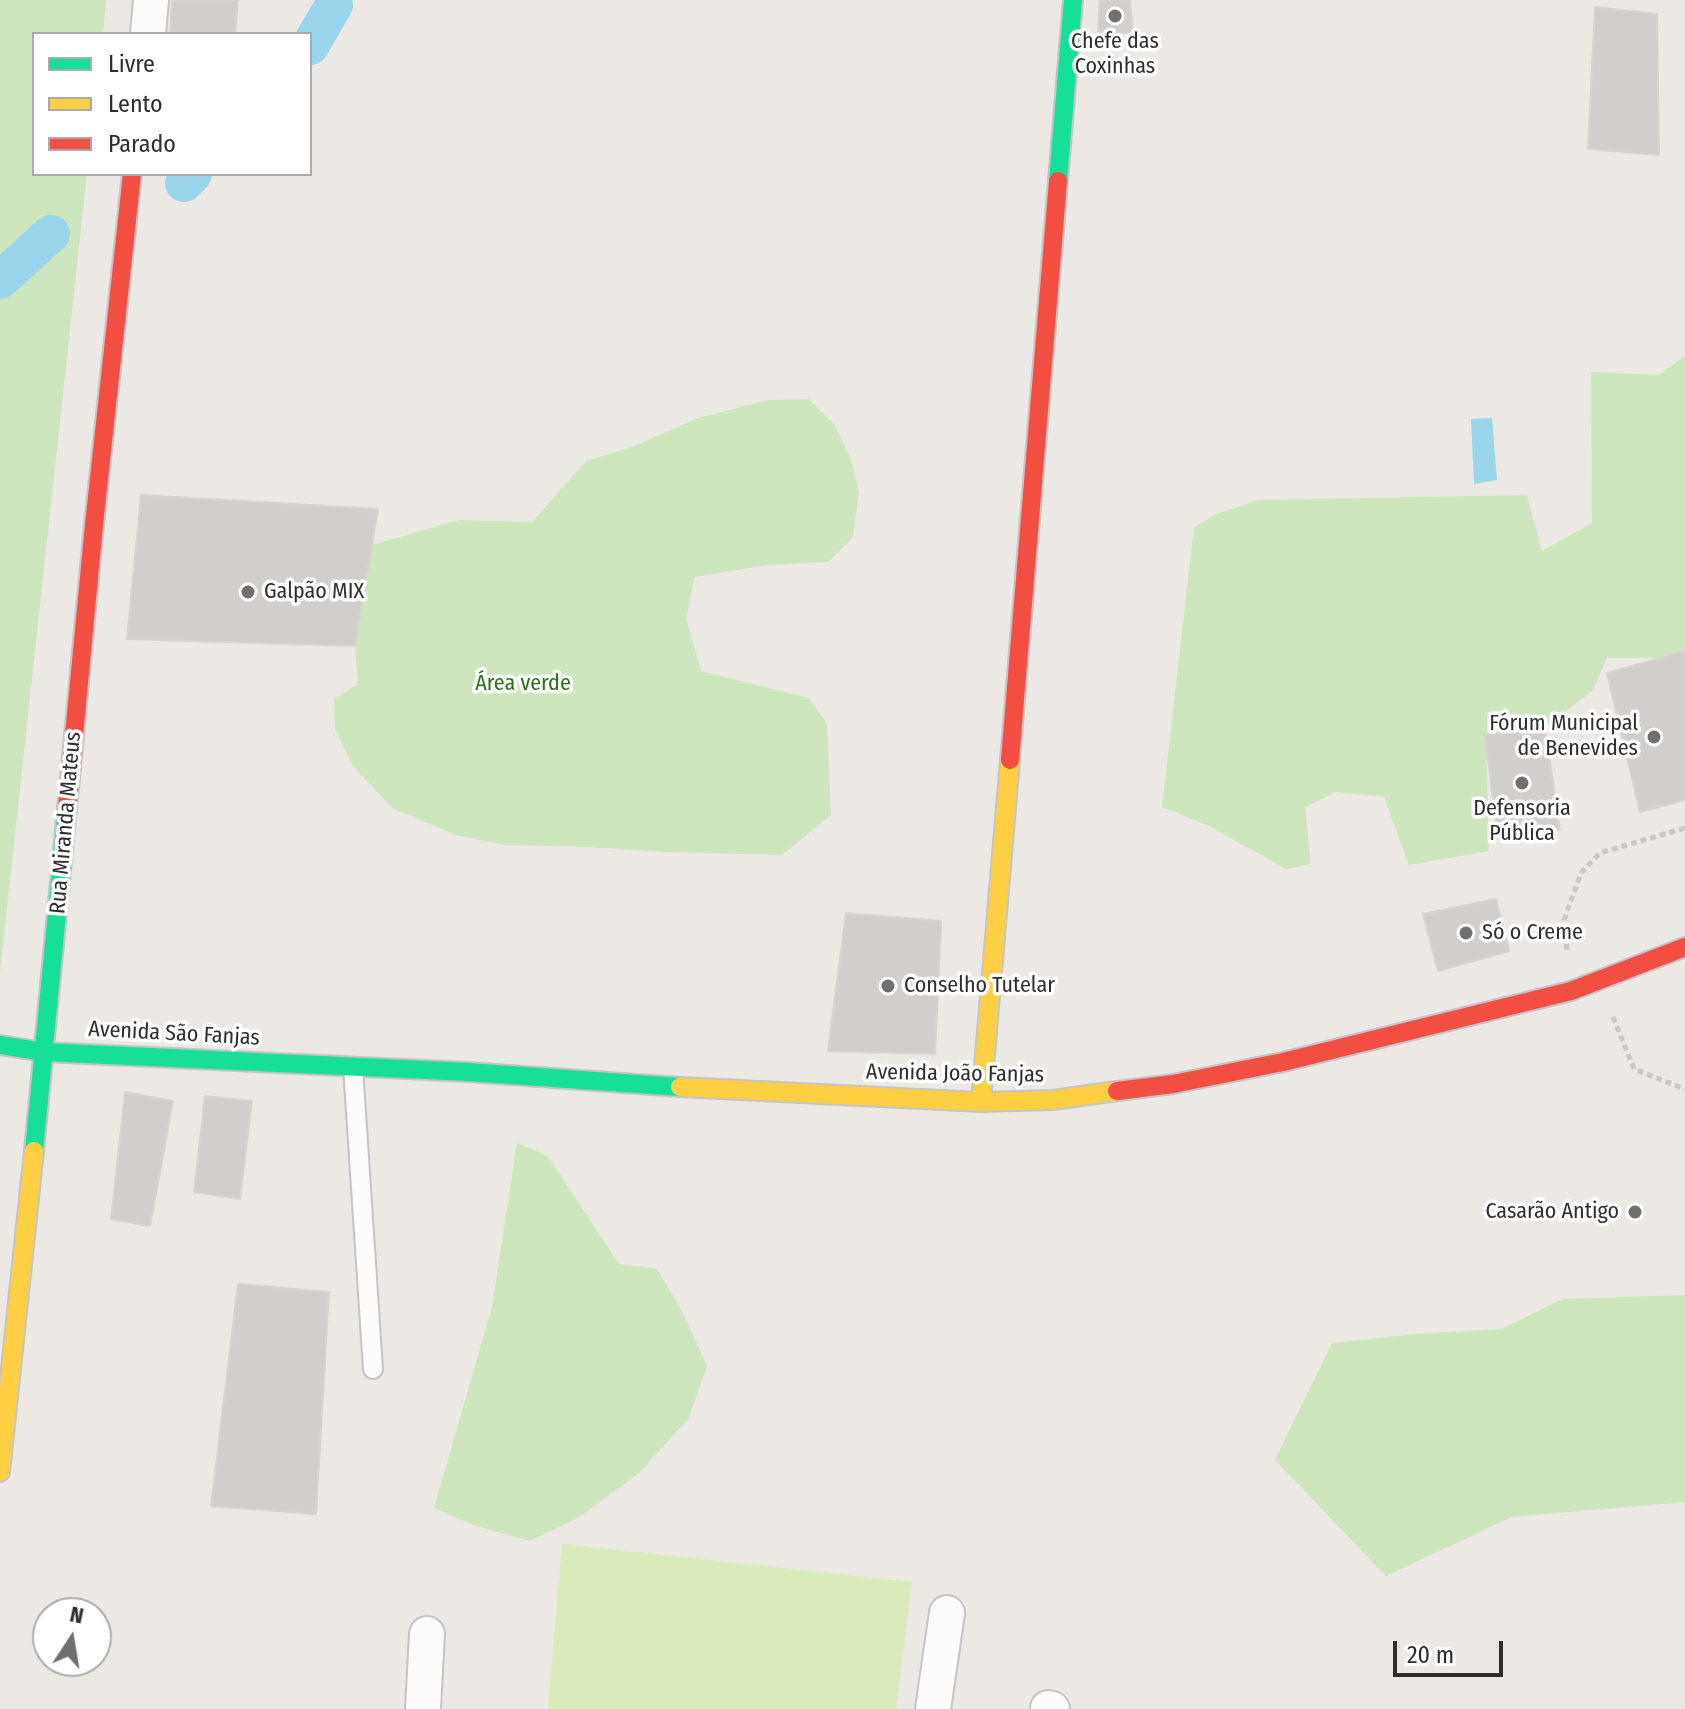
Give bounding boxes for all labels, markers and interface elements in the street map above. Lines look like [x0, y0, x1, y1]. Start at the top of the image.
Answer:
marker: Chefe das Coxinhas [1106, 7, 1124, 25]
place label: Chefe das Coxinhas [1071, 29, 1159, 80]
legend [32, 32, 312, 176]
text: Livre [108, 50, 155, 78]
text: Lento [108, 90, 163, 118]
text: Parado [108, 130, 176, 158]
place label: Galpão MIX [264, 579, 364, 605]
marker: Galpão MIX [239, 583, 257, 601]
park label: Área verde [475, 671, 571, 697]
place label: Fórum Municipal de Benevides [1489, 711, 1638, 762]
marker: Fórum Municipal de Benevides [1645, 728, 1663, 746]
street label: Rua Miranda Mateus [45, 731, 87, 915]
marker: Defensoria Pública [1513, 774, 1531, 792]
place label: Defensoria Pública [1473, 796, 1571, 848]
place label: Só o Creme [1482, 920, 1583, 946]
marker: Só o Creme [1457, 924, 1475, 942]
place label: Conselho Tutelar [904, 973, 1055, 999]
marker: Conselho Tutelar [879, 977, 897, 995]
street label: Avenida São Fanjas [88, 1016, 260, 1052]
street label: Avenida João Fanjas [866, 1059, 1044, 1089]
place label: Casarão Antigo [1485, 1199, 1619, 1225]
marker: Casarão Antigo [1626, 1203, 1644, 1221]
north arrow [32, 1597, 112, 1677]
text: N [67, 1600, 86, 1630]
scale bar [1397, 1625, 1507, 1675]
text: 20 m [1407, 1641, 1454, 1669]

